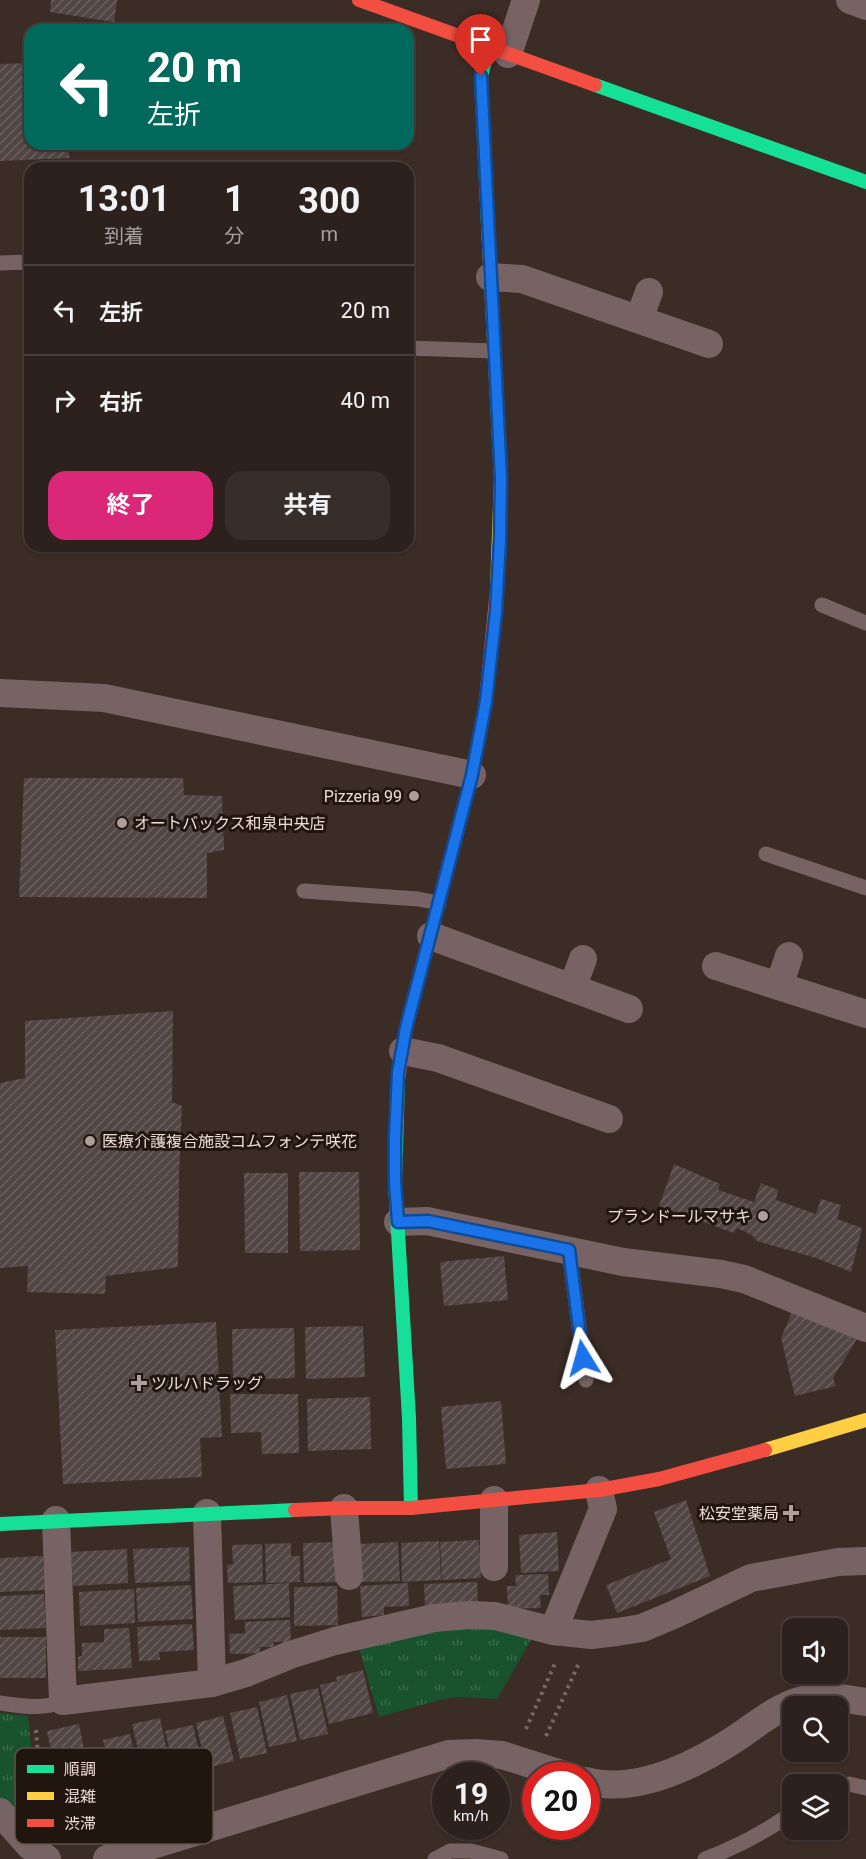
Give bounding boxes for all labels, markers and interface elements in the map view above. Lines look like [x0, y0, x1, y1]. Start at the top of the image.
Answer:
pin [455, 14, 506, 76]
icon: arrive [464, 23, 497, 56]
text: 20 m [147, 43, 242, 92]
icon: left [48, 48, 126, 126]
text: 左折 [147, 99, 201, 131]
text: 13:01 [78, 178, 170, 220]
text: 1 [224, 178, 245, 220]
text: 300 [298, 180, 360, 222]
text: m [321, 222, 338, 246]
text: 到着 [104, 224, 144, 248]
text: 分 [224, 224, 244, 248]
icon: left [48, 294, 81, 327]
text: 20 m [341, 298, 390, 323]
text: 左折 [99, 300, 143, 325]
icon: right [48, 384, 81, 417]
text: 40 m [341, 388, 390, 413]
text: 右折 [99, 390, 143, 415]
button: 終了 [48, 471, 213, 540]
button: 共有 [225, 471, 390, 540]
place label: Pizzeria 99 [324, 787, 402, 806]
marker: Pizzeria 99 [407, 789, 421, 803]
place label: オートバックス和泉中央店 [134, 814, 326, 833]
marker: オートバックス和泉中央店 [115, 816, 129, 830]
place label: 医療介護複合施設コムフォンテ咲花 [102, 1132, 357, 1151]
marker: 医療介護複合施設コムフォンテ咲花 [83, 1134, 97, 1148]
place label: プランドールマサキ [607, 1207, 751, 1226]
marker: プランドールマサキ [756, 1209, 770, 1223]
position arrow [551, 1326, 615, 1390]
place label: ツルハドラッグ [151, 1374, 263, 1393]
marker: ツルハドラッグ [132, 1376, 146, 1390]
place label: 松安堂薬局 [699, 1504, 779, 1523]
marker: 松安堂薬局 [784, 1506, 798, 1520]
map controls [782, 1618, 848, 1840]
button: sound [782, 1618, 848, 1684]
button: search [782, 1696, 848, 1762]
legend [15, 1748, 213, 1844]
text: 順調 [64, 1760, 96, 1779]
speed limit sign: 20 [522, 1762, 600, 1840]
button: layers [782, 1774, 848, 1840]
text: 19 [454, 1776, 488, 1811]
text: 混雑 [64, 1787, 96, 1806]
text: km/h [453, 1807, 489, 1825]
text: 渋滞 [64, 1814, 96, 1833]

